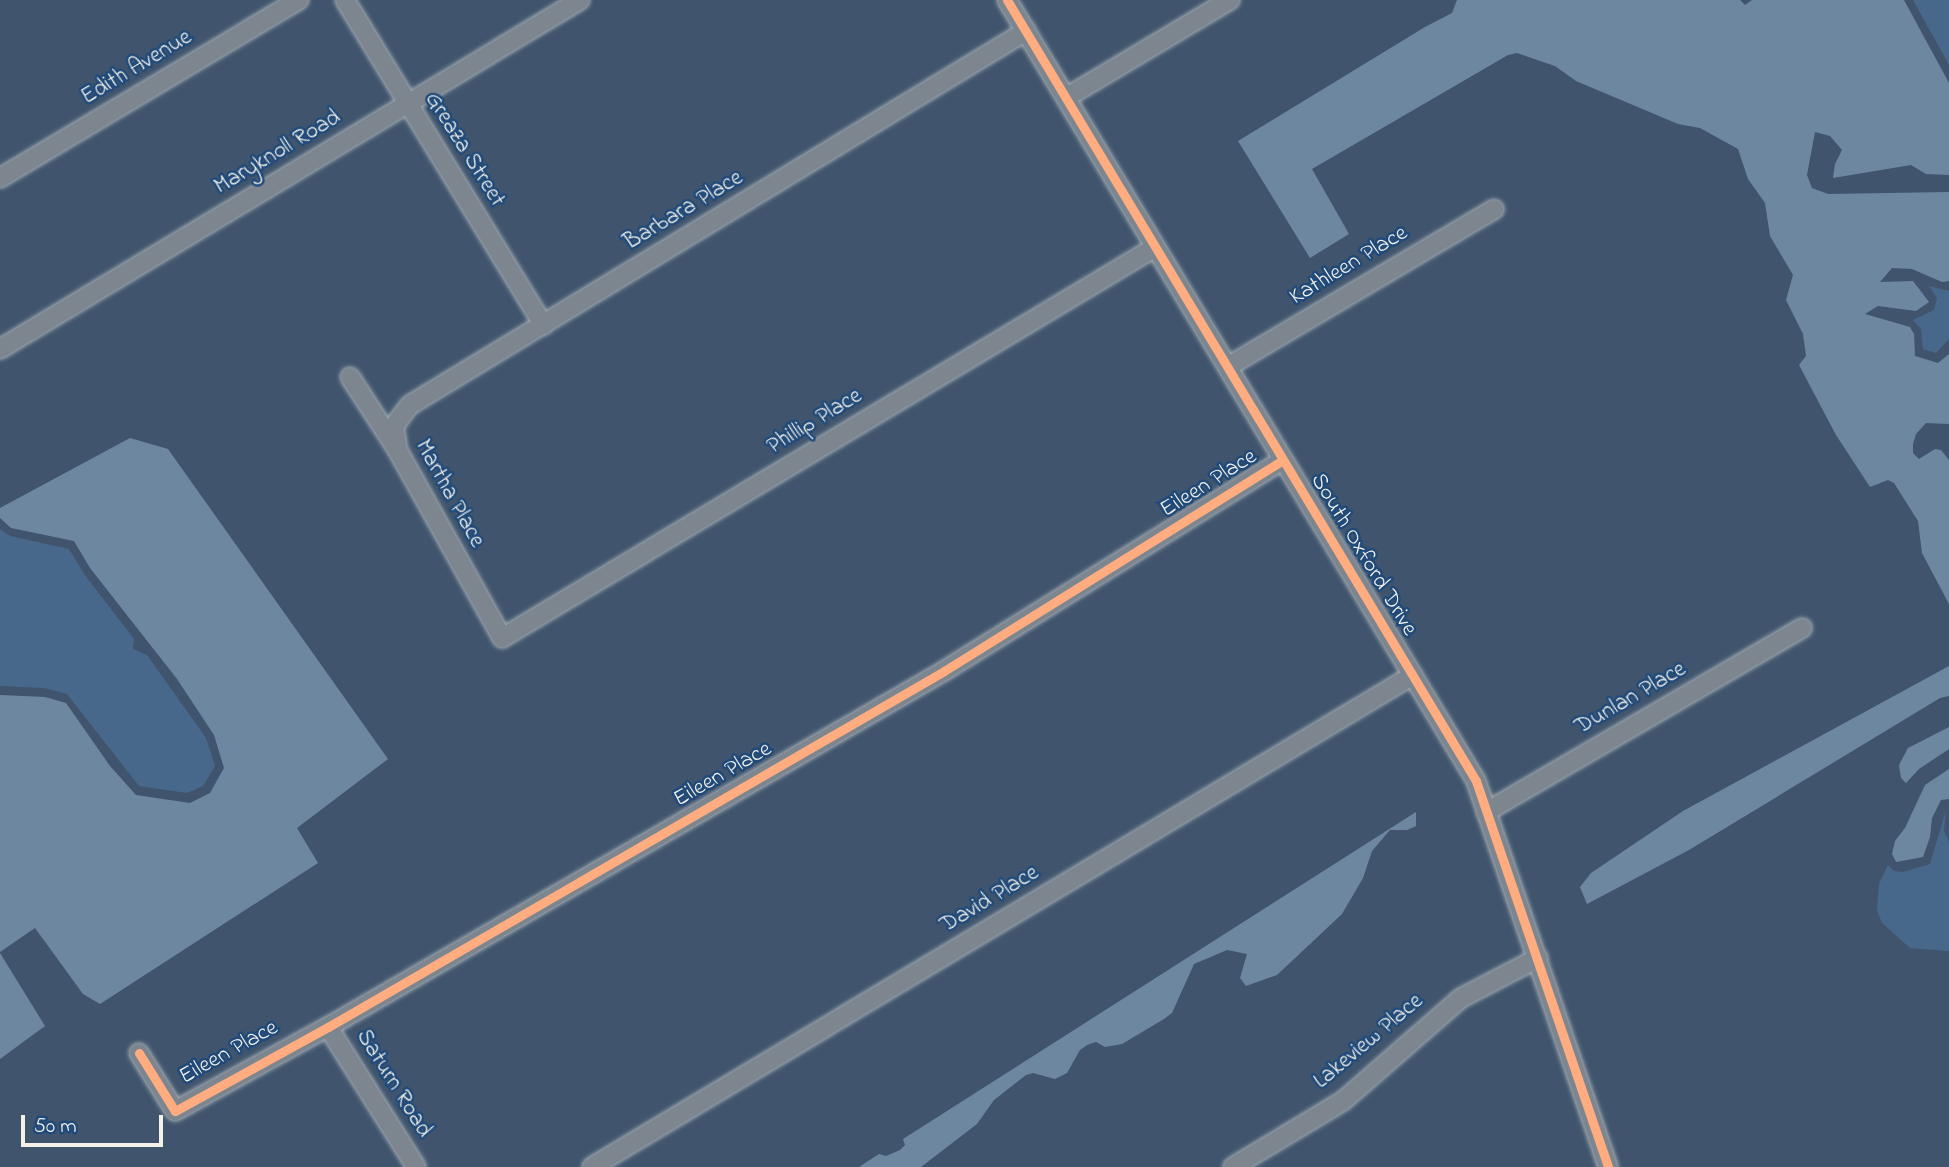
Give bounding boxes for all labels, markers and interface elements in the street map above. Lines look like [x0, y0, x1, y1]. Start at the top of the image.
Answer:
street label: Edith Avenue [77, 24, 197, 112]
street label: Greaza Street [418, 88, 510, 212]
street label: Maryknoll Road [210, 104, 346, 202]
street label: Barbara Place [620, 165, 748, 257]
street label: Kathleen Place [1285, 220, 1413, 312]
street label: Phillip Place [763, 383, 867, 461]
street label: Martha Place [408, 435, 490, 553]
street label: Eileen Place [1156, 444, 1262, 524]
street label: South Oxford Drive [1304, 469, 1422, 641]
street label: Dunlan Place [1571, 656, 1691, 742]
street label: Eileen Place [669, 736, 777, 814]
street label: David Place [936, 860, 1044, 940]
street label: Lakeview Place [1309, 988, 1429, 1096]
street label: Eileen Place [175, 1015, 283, 1091]
street label: Saturn Road [349, 1025, 437, 1143]
scale bar [24, 1100, 166, 1144]
text: 50 m [34, 1112, 77, 1142]

